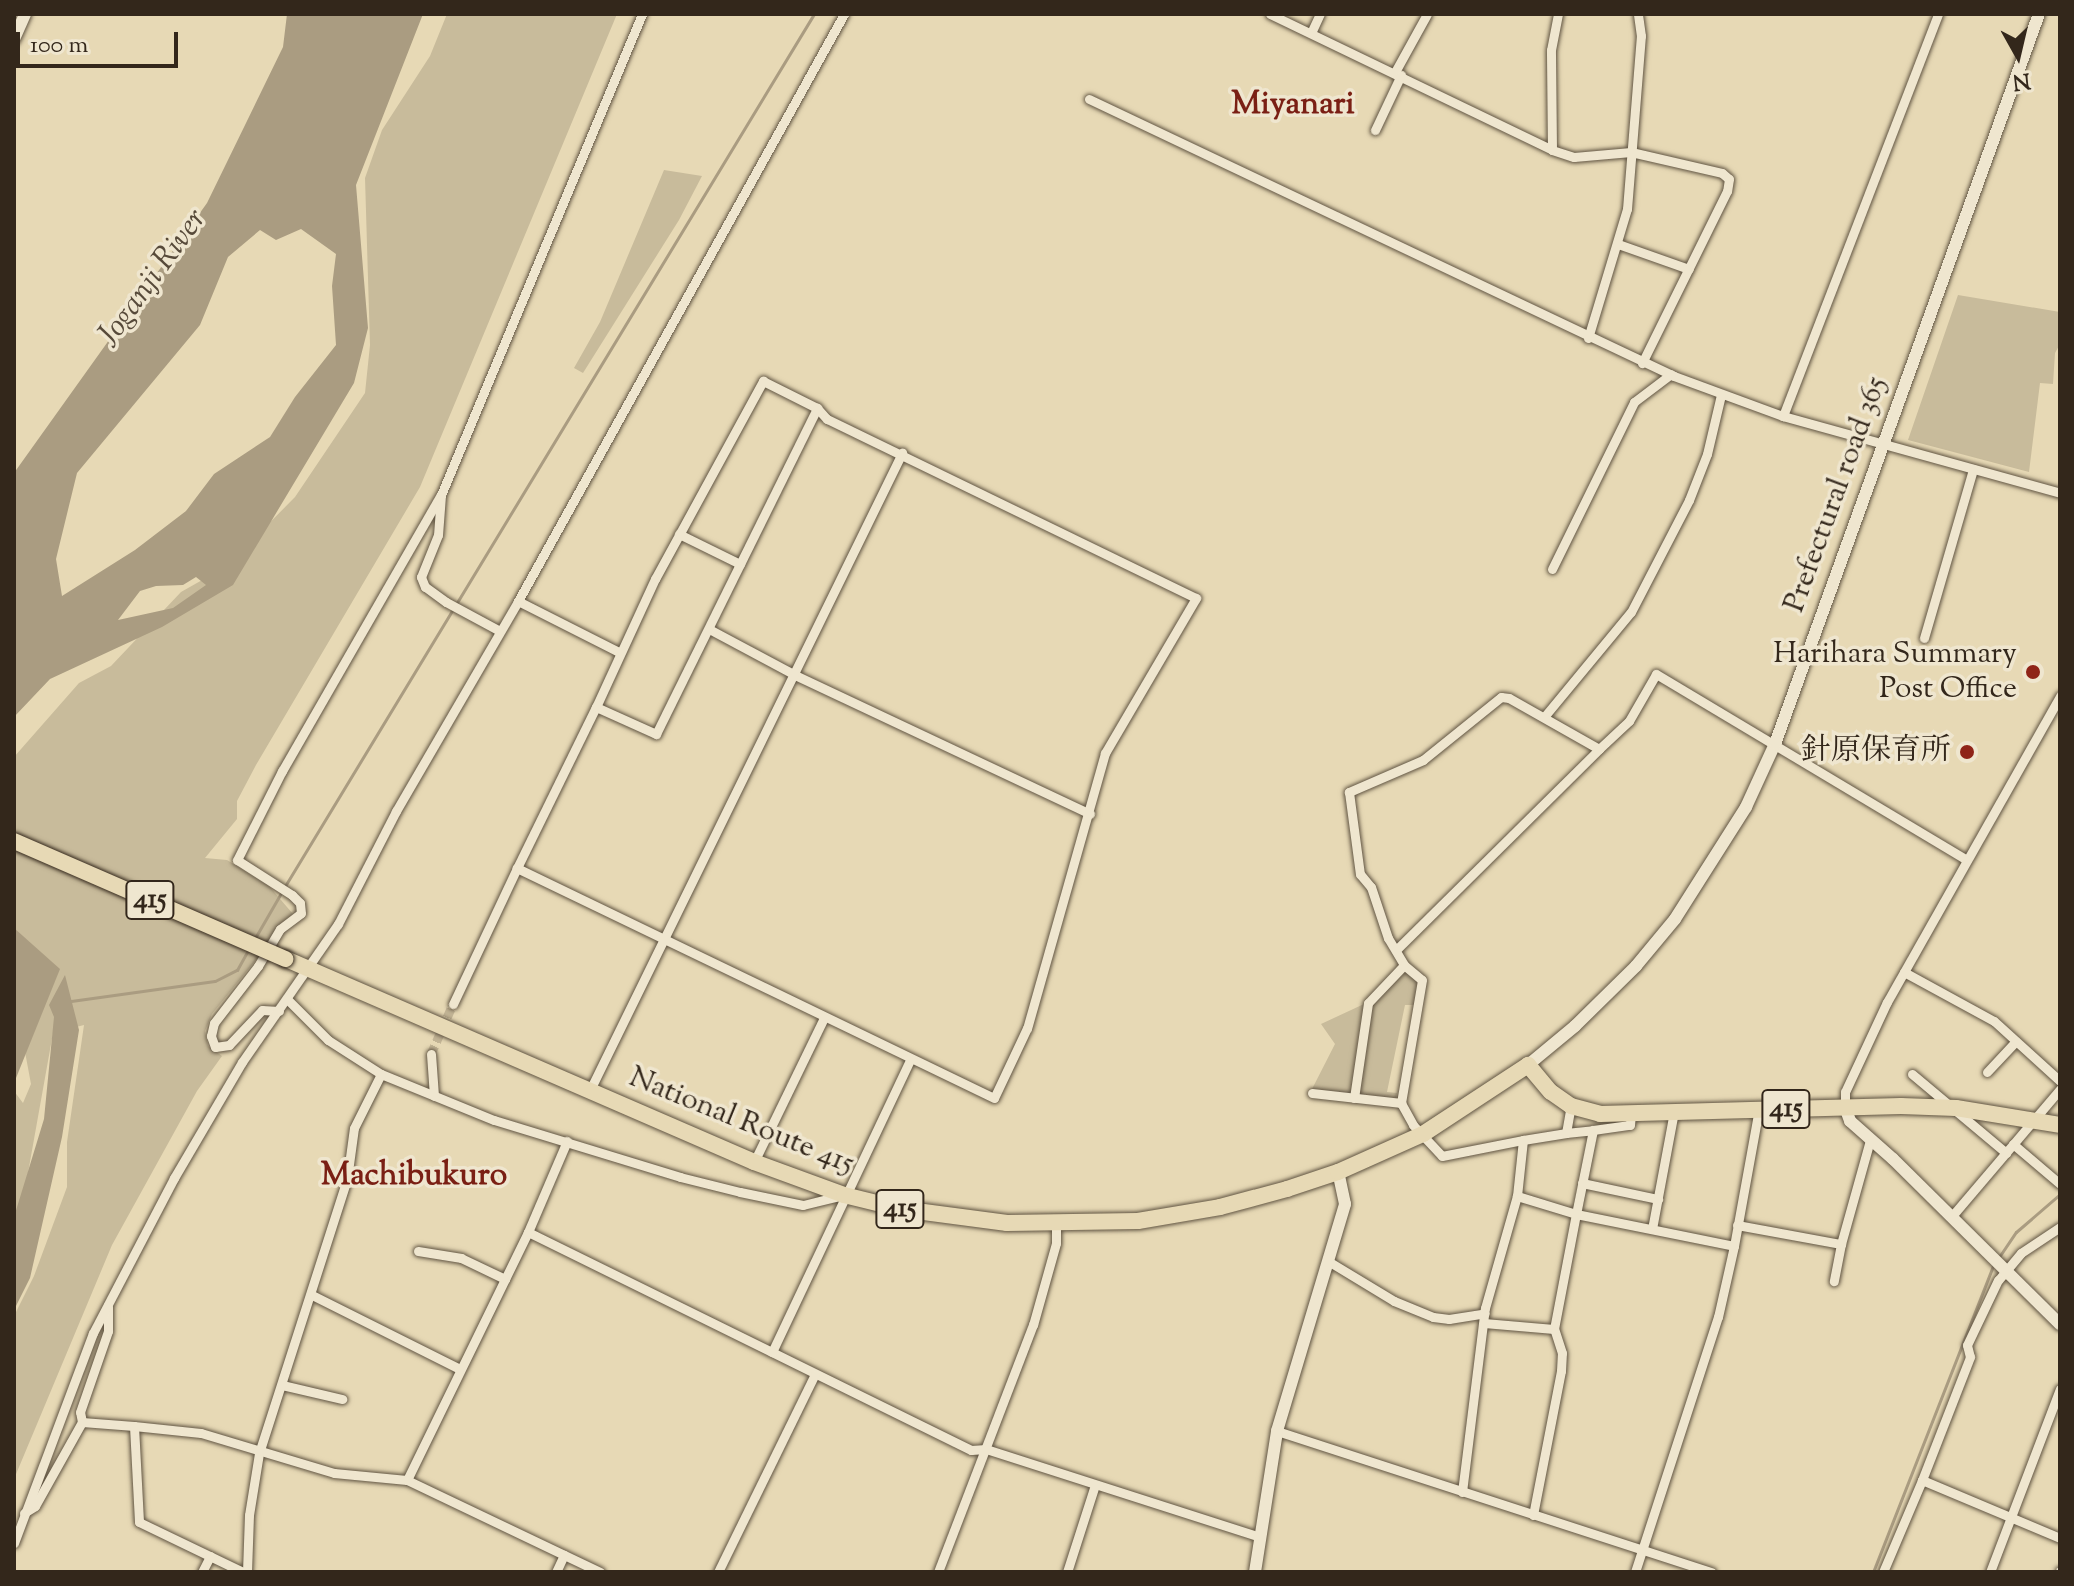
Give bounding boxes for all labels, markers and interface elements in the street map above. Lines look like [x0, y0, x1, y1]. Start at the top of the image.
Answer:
scale bar [20, 16, 182, 66]
north arrow [1978, 16, 2058, 96]
text: 100 m [30, 29, 88, 63]
text: N [2010, 63, 2032, 97]
district label: Miyanari [1231, 86, 1355, 124]
water label: Joganji River [90, 202, 216, 354]
street label: Prefectural road 365 [1778, 372, 1896, 618]
place label: Harihara Summary Post Office [1773, 637, 2017, 708]
marker: Harihara Summary Post Office [2024, 663, 2042, 681]
place label: 針原保育所 [1801, 734, 1951, 770]
marker: 針原保育所 [1958, 743, 1976, 761]
road number: 415 [124, 876, 176, 924]
street label: National Route 415 [623, 1060, 859, 1184]
road number: 415 [1760, 1085, 1812, 1133]
district label: Machibukuro [321, 1157, 507, 1195]
road number: 415 [874, 1185, 926, 1233]

